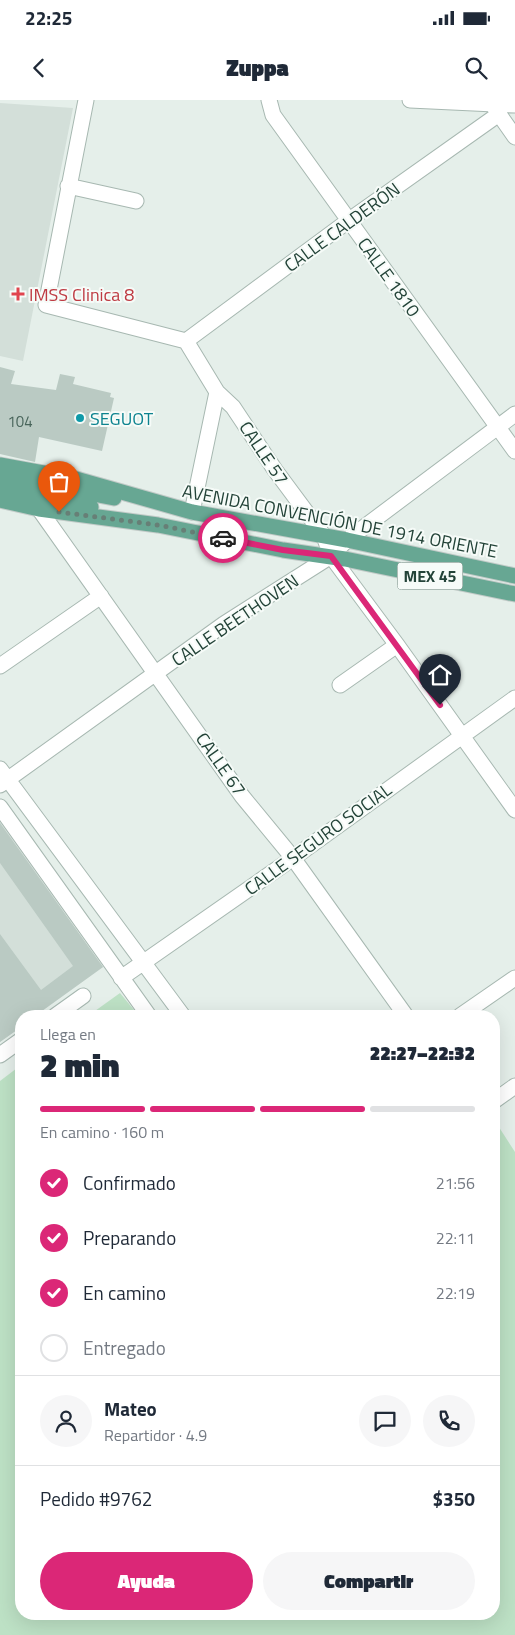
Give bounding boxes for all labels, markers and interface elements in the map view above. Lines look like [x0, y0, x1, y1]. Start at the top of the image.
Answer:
text: 22:25 [25, 3, 72, 32]
text: Zuppa [226, 51, 289, 85]
icon: back [25, 54, 53, 82]
icon: search [462, 54, 490, 82]
street label: CALLE CALDERÓN [278, 176, 406, 278]
street label: CALLE 1810 [351, 232, 427, 322]
place label: IMSS Clinica 8 [29, 281, 134, 308]
marker: IMSS Clinica 8 [11, 287, 25, 301]
place label: SEGUOT [90, 405, 154, 432]
house number: 104 [7, 410, 33, 433]
marker: SEGUOT [74, 412, 86, 424]
street label: CALLE 57 [233, 416, 295, 490]
pin [38, 461, 80, 512]
icon: bag [45, 468, 73, 496]
street label: AVENIDA CONVENCIÓN DE 1914 ORIENTE [180, 477, 500, 565]
courier [198, 513, 248, 563]
icon: car [209, 524, 237, 552]
road number: MEX 45 [398, 562, 462, 590]
street label: CALLE BEETHOVEN [166, 567, 304, 673]
pin [419, 654, 461, 705]
icon: home [426, 661, 454, 689]
street label: CALLE 67 [189, 727, 253, 801]
street label: CALLE SEGURO SOCIAL [239, 776, 397, 902]
text: Llega en [40, 1022, 96, 1046]
text: 22:27–22:32 [370, 1038, 475, 1067]
text: 2 min [40, 1041, 120, 1089]
text: En camino · 160 m [40, 1120, 164, 1144]
text: Confirmado [83, 1168, 176, 1197]
icon: check [40, 1169, 68, 1197]
text: 21:56 [436, 1171, 475, 1195]
text: Preparando [83, 1223, 176, 1252]
icon: check [40, 1224, 68, 1252]
text: 22:11 [436, 1226, 475, 1250]
text: En camino [83, 1278, 166, 1307]
icon: check [40, 1279, 68, 1307]
text: 22:19 [436, 1281, 475, 1305]
text: Entregado [83, 1333, 166, 1362]
text: Mateo [104, 1394, 157, 1423]
button: person [40, 1395, 92, 1447]
button: chat [359, 1395, 411, 1447]
button: phone [423, 1395, 475, 1447]
text: Repartidor · 4.9 [104, 1423, 207, 1447]
text: Pedido #9762 [40, 1484, 152, 1513]
text: $350 [432, 1484, 475, 1513]
button: Ayuda [40, 1552, 253, 1610]
button: Compartir [263, 1552, 475, 1610]

